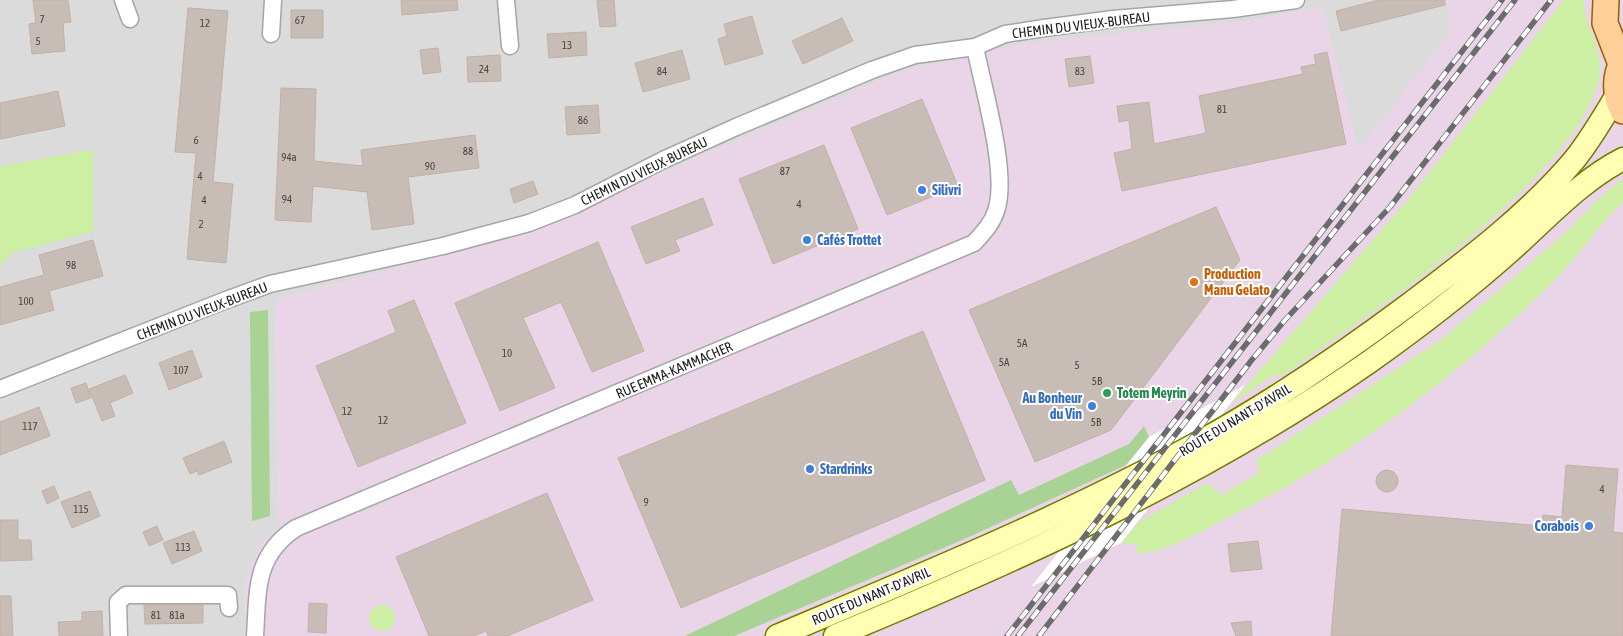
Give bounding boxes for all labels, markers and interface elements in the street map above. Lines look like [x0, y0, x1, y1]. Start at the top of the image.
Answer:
street label: CHEMIN DU VIEUX-BUREAU [1011, 9, 1151, 41]
house number: 7 [39, 13, 45, 25]
house number: 67 [295, 14, 305, 26]
house number: 12 [200, 17, 210, 29]
house number: 5 [35, 35, 41, 47]
house number: 13 [562, 39, 572, 51]
house number: 24 [479, 63, 489, 75]
house number: 84 [657, 65, 667, 77]
house number: 83 [1075, 65, 1085, 77]
house number: 81 [1217, 103, 1227, 115]
house number: 86 [578, 114, 588, 126]
street label: CHEMIN DU VIEUX-BUREAU [578, 133, 710, 209]
house number: 6 [193, 134, 199, 146]
house number: 88 [463, 145, 473, 157]
house number: 94a [281, 151, 297, 163]
house number: 90 [425, 160, 435, 172]
house number: 87 [780, 165, 790, 177]
house number: 4 [197, 170, 203, 182]
place label: Silivri [932, 182, 961, 198]
marker: Silivri [916, 184, 928, 196]
house number: 94 [282, 193, 292, 205]
house number: 4 [201, 194, 207, 206]
house number: 4 [796, 198, 802, 210]
house number: 2 [198, 218, 204, 230]
place label: Cafés Trottet [817, 232, 881, 248]
marker: Cafés Trottet [801, 234, 813, 246]
house number: 98 [66, 259, 76, 271]
place label: Production Manu Gelato [1204, 266, 1270, 298]
marker: Production Manu Gelato [1188, 276, 1200, 288]
street label: CHEMIN DU VIEUX-BUREAU [134, 279, 270, 343]
house number: 100 [18, 295, 34, 307]
house number: 5A [1017, 337, 1028, 349]
street label: RUE EMMA-KAMMACHER [613, 338, 735, 402]
house number: 10 [502, 347, 512, 359]
house number: 5A [999, 356, 1010, 368]
house number: 5 [1074, 359, 1080, 371]
house number: 107 [173, 364, 189, 376]
house number: 5B [1092, 375, 1103, 387]
street label: ROUTE DU NANT-D'AVRIL [1176, 380, 1294, 460]
place label: Totem Meyrin [1117, 385, 1187, 401]
marker: Totem Meyrin [1101, 387, 1113, 399]
place label: Au Bonheur du Vin [1021, 390, 1083, 422]
marker: Au Bonheur du Vin [1086, 400, 1098, 412]
house number: 12 [342, 405, 352, 417]
house number: 12 [378, 414, 388, 426]
house number: 5B [1091, 416, 1102, 428]
house number: 117 [22, 420, 38, 432]
place label: Stardrinks [820, 461, 872, 477]
marker: Stardrinks [804, 463, 816, 475]
house number: 4 [1599, 483, 1605, 495]
house number: 9 [643, 496, 649, 508]
house number: 115 [73, 503, 89, 515]
place label: Corabois [1534, 518, 1579, 534]
marker: Corabois [1583, 520, 1595, 532]
house number: 113 [175, 541, 191, 553]
street label: ROUTE DU NANT-D'AVRIL [809, 564, 933, 628]
house number: 81 [151, 609, 161, 621]
house number: 81a [169, 609, 185, 621]

